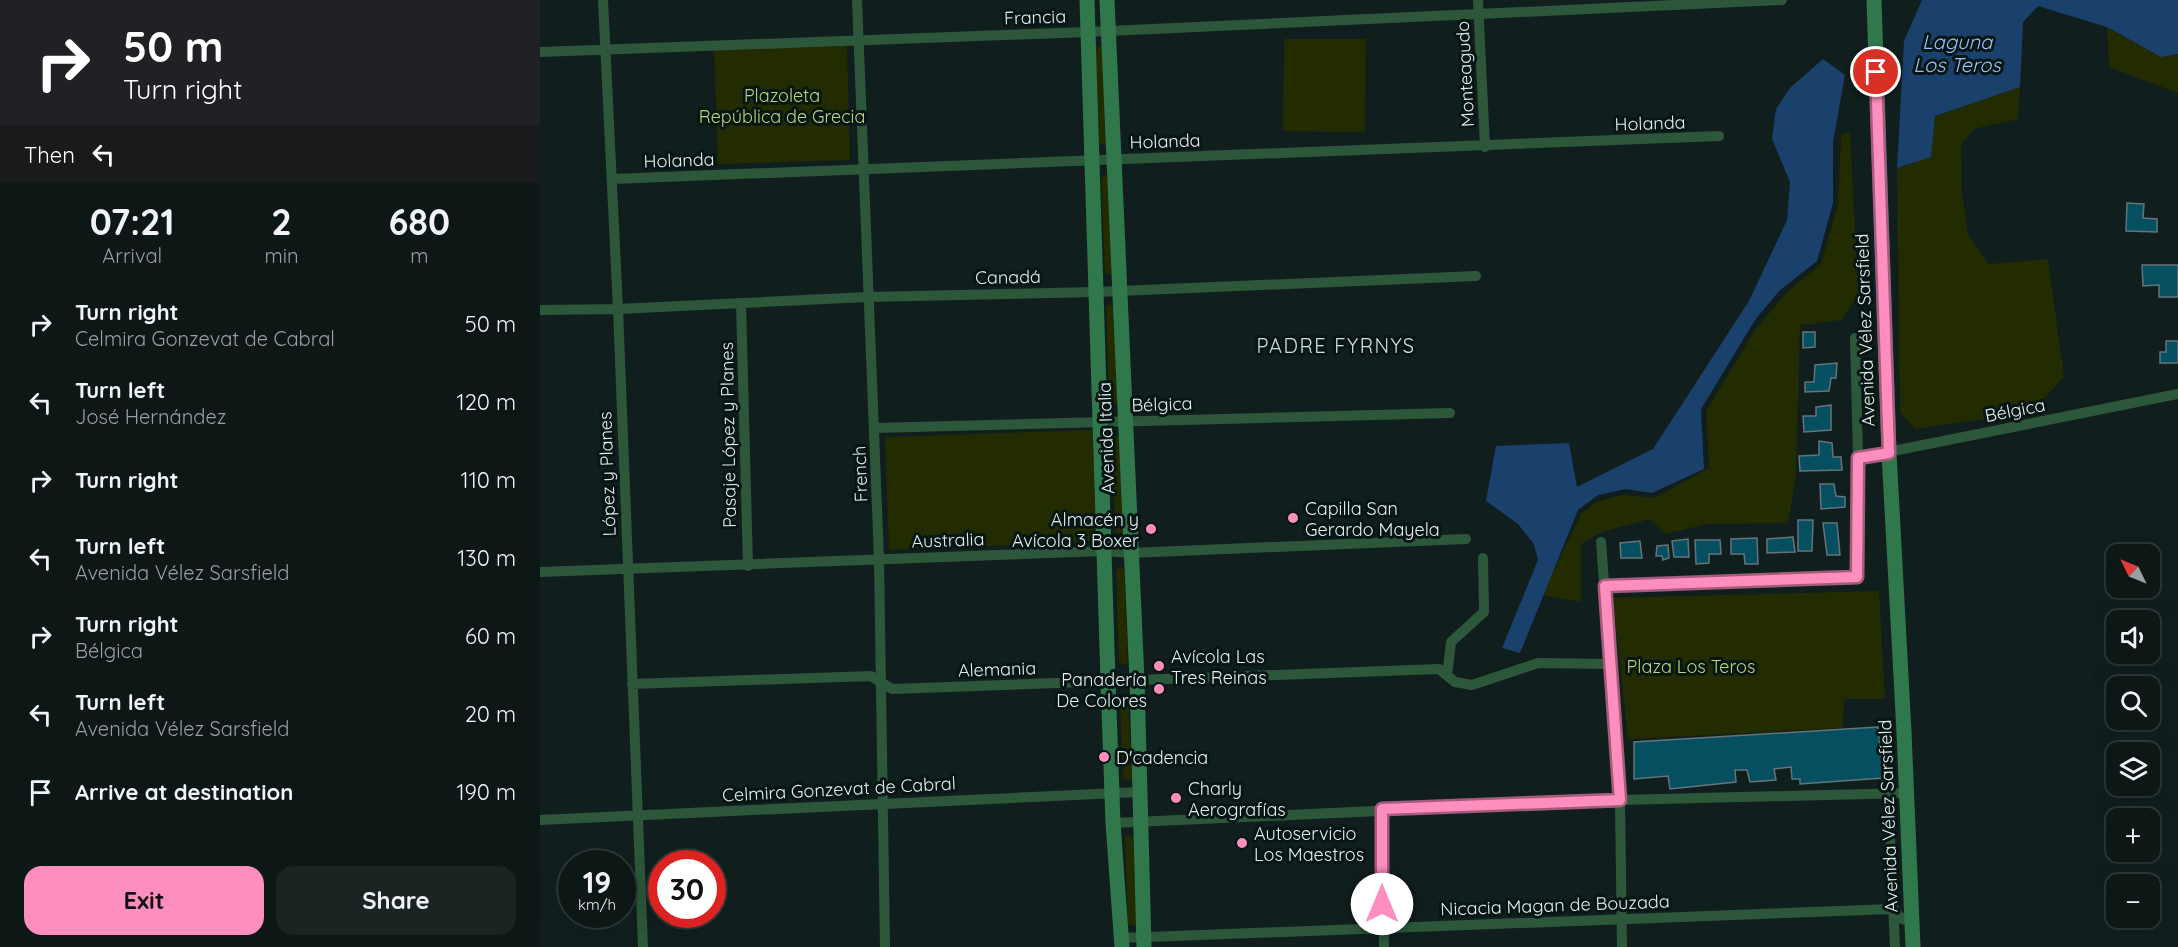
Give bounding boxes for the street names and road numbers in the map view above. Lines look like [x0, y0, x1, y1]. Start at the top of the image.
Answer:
street label: Francia [1004, 4, 1066, 30]
street label: Monteagudo [1451, 20, 1479, 128]
street label: Holanda [1614, 110, 1686, 136]
street label: Holanda [1129, 128, 1201, 154]
street label: Holanda [643, 147, 715, 173]
street label: Avenida Vélez Sarsfield [1850, 233, 1880, 427]
street label: Canadá [975, 265, 1041, 289]
street label: Pasaje López y Planes [715, 342, 741, 528]
street label: Avenida Italia [1093, 382, 1119, 494]
street label: Bélgica [1131, 391, 1193, 417]
street label: Bélgica [1983, 393, 2047, 427]
street label: López y Planes [593, 411, 621, 537]
street label: French [848, 445, 872, 503]
street label: Australia [911, 527, 985, 553]
street label: Alemania [957, 656, 1037, 682]
street label: Avenida Vélez Sarsfield [1873, 719, 1903, 913]
street label: Celmira Gonzevat de Cabral [722, 771, 956, 807]
street label: Nicacia Magan de Bouzada [1440, 890, 1670, 920]

